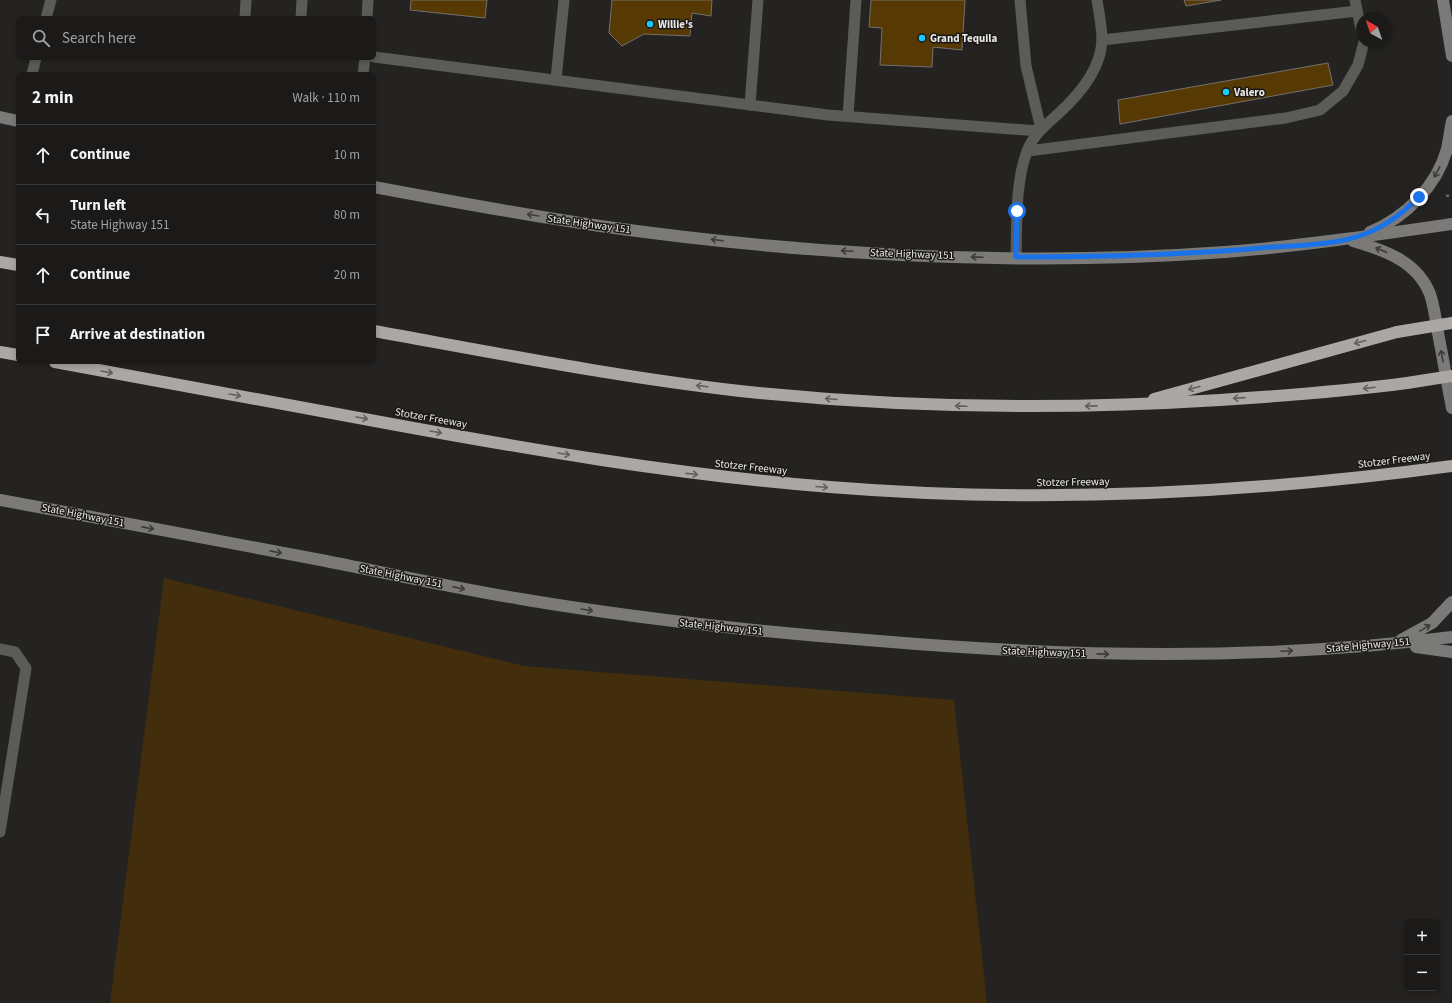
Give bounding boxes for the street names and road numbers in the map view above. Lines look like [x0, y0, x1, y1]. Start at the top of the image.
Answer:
street label: State Highway 151 [546, 211, 632, 237]
street label: State Highway 151 [870, 245, 954, 263]
street label: Stotzer Freeway [394, 404, 468, 432]
street label: Stotzer Freeway [1357, 448, 1431, 472]
street label: Stotzer Freeway [714, 456, 788, 478]
street label: Stotzer Freeway [1036, 474, 1110, 490]
street label: State Highway 151 [40, 500, 126, 530]
street label: State Highway 151 [358, 561, 444, 591]
street label: State Highway 151 [678, 615, 764, 639]
street label: State Highway 151 [1325, 634, 1411, 656]
street label: State Highway 151 [1002, 643, 1086, 661]

